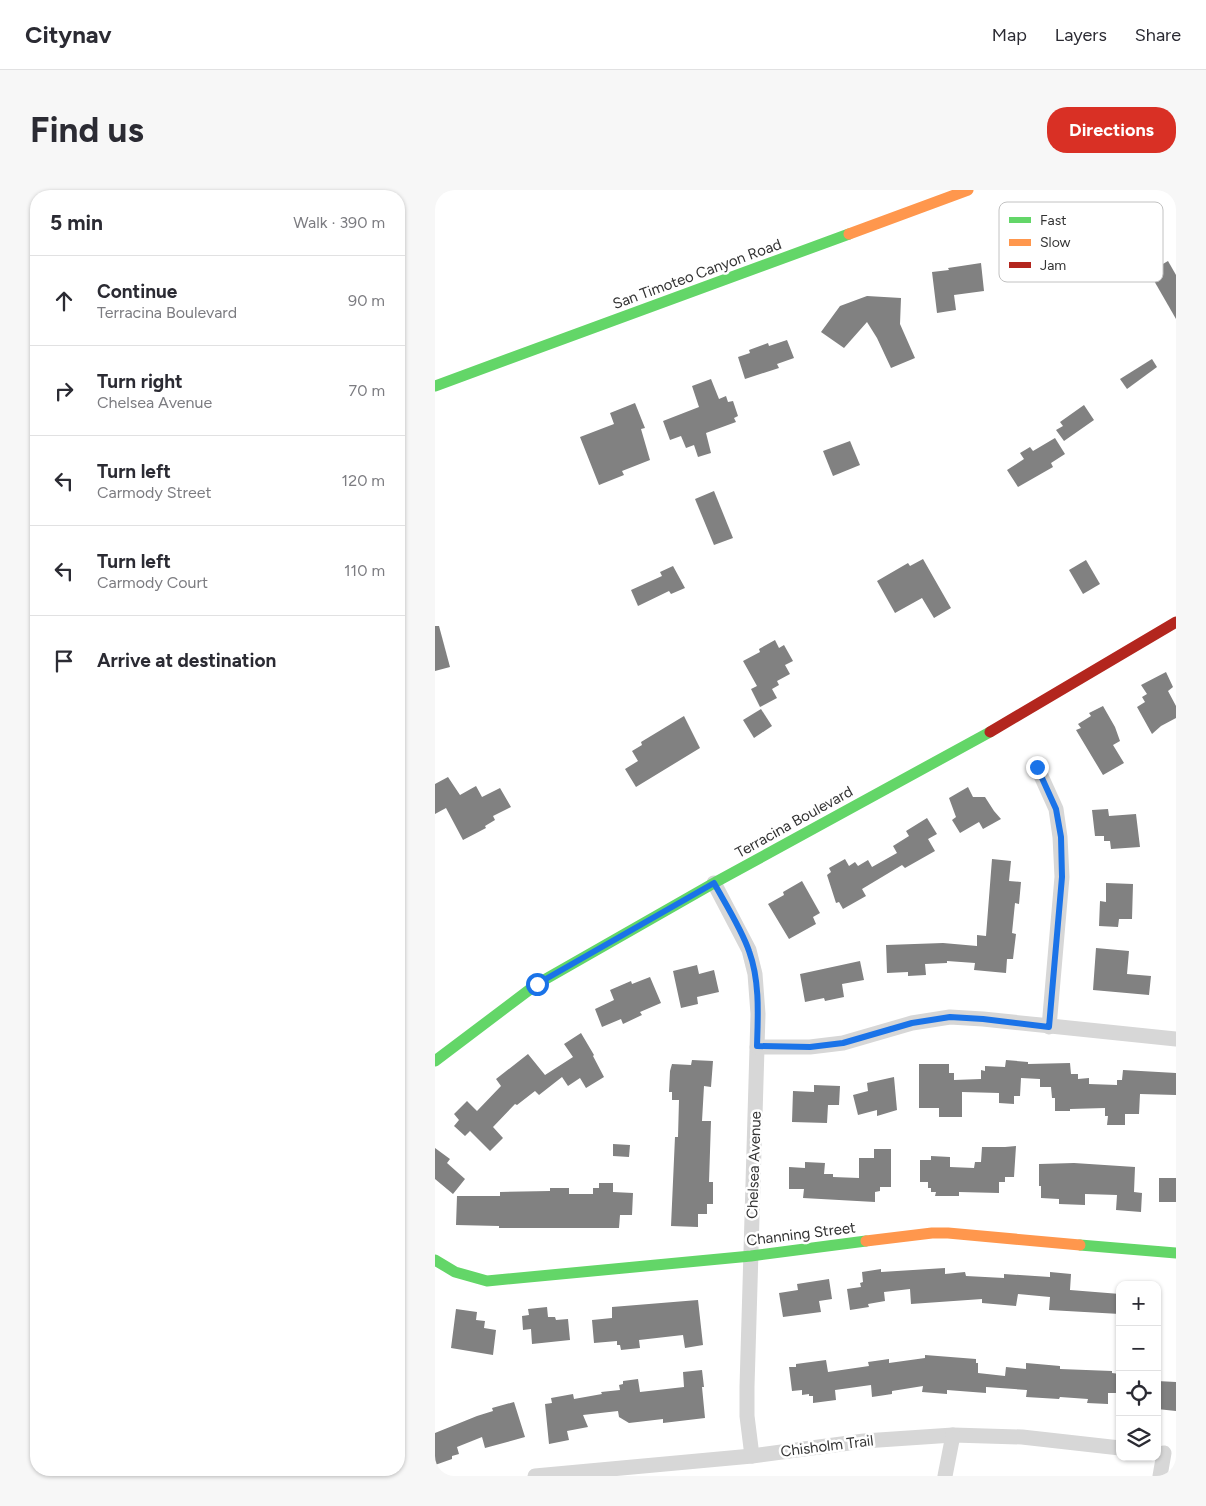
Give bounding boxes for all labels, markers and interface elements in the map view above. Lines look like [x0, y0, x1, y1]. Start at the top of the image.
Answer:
text: Citynav [25, 20, 112, 49]
text: Map [992, 24, 1027, 46]
text: Layers [1055, 24, 1107, 46]
text: Share [1135, 24, 1181, 46]
button: Directions [1047, 107, 1176, 153]
text: Find us [30, 109, 144, 151]
legend [999, 202, 1163, 282]
text: 5 min [50, 210, 103, 235]
text: Fast [1040, 212, 1066, 229]
text: Walk · 390 m [293, 213, 385, 232]
text: Slow [1040, 234, 1071, 251]
street label: San Timoteo Canyon Road [610, 235, 784, 313]
text: Jam [1040, 257, 1066, 274]
text: Continue [97, 280, 177, 303]
icon: ahead [50, 287, 78, 315]
text: 90 m [348, 291, 385, 310]
text: Terracina Boulevard [97, 303, 237, 322]
text: Turn right [97, 370, 183, 393]
icon: right [50, 377, 78, 405]
text: 70 m [349, 381, 385, 400]
text: Chelsea Avenue [97, 393, 212, 412]
text: Turn left [97, 460, 171, 483]
icon: left [50, 467, 78, 495]
text: 120 m [342, 471, 385, 490]
text: Carmody Street [97, 483, 212, 502]
text: Turn left [97, 550, 171, 573]
icon: left [50, 557, 78, 585]
text: 110 m [344, 561, 385, 580]
text: Carmody Court [97, 573, 208, 592]
icon: arrive [50, 647, 78, 675]
text: Arrive at destination [97, 649, 276, 672]
route end [1026, 756, 1049, 779]
street label: Terracina Boulevard [732, 782, 856, 862]
route start [526, 973, 549, 996]
street label: Chelsea Avenue [743, 1111, 765, 1219]
street label: Channing Street [745, 1218, 857, 1250]
map controls [1116, 1281, 1161, 1461]
button: + [1116, 1281, 1161, 1326]
button: − [1116, 1326, 1161, 1371]
button: locate [1116, 1371, 1161, 1416]
button: layers [1116, 1416, 1161, 1461]
street label: Chisholm Trail [779, 1431, 875, 1461]

